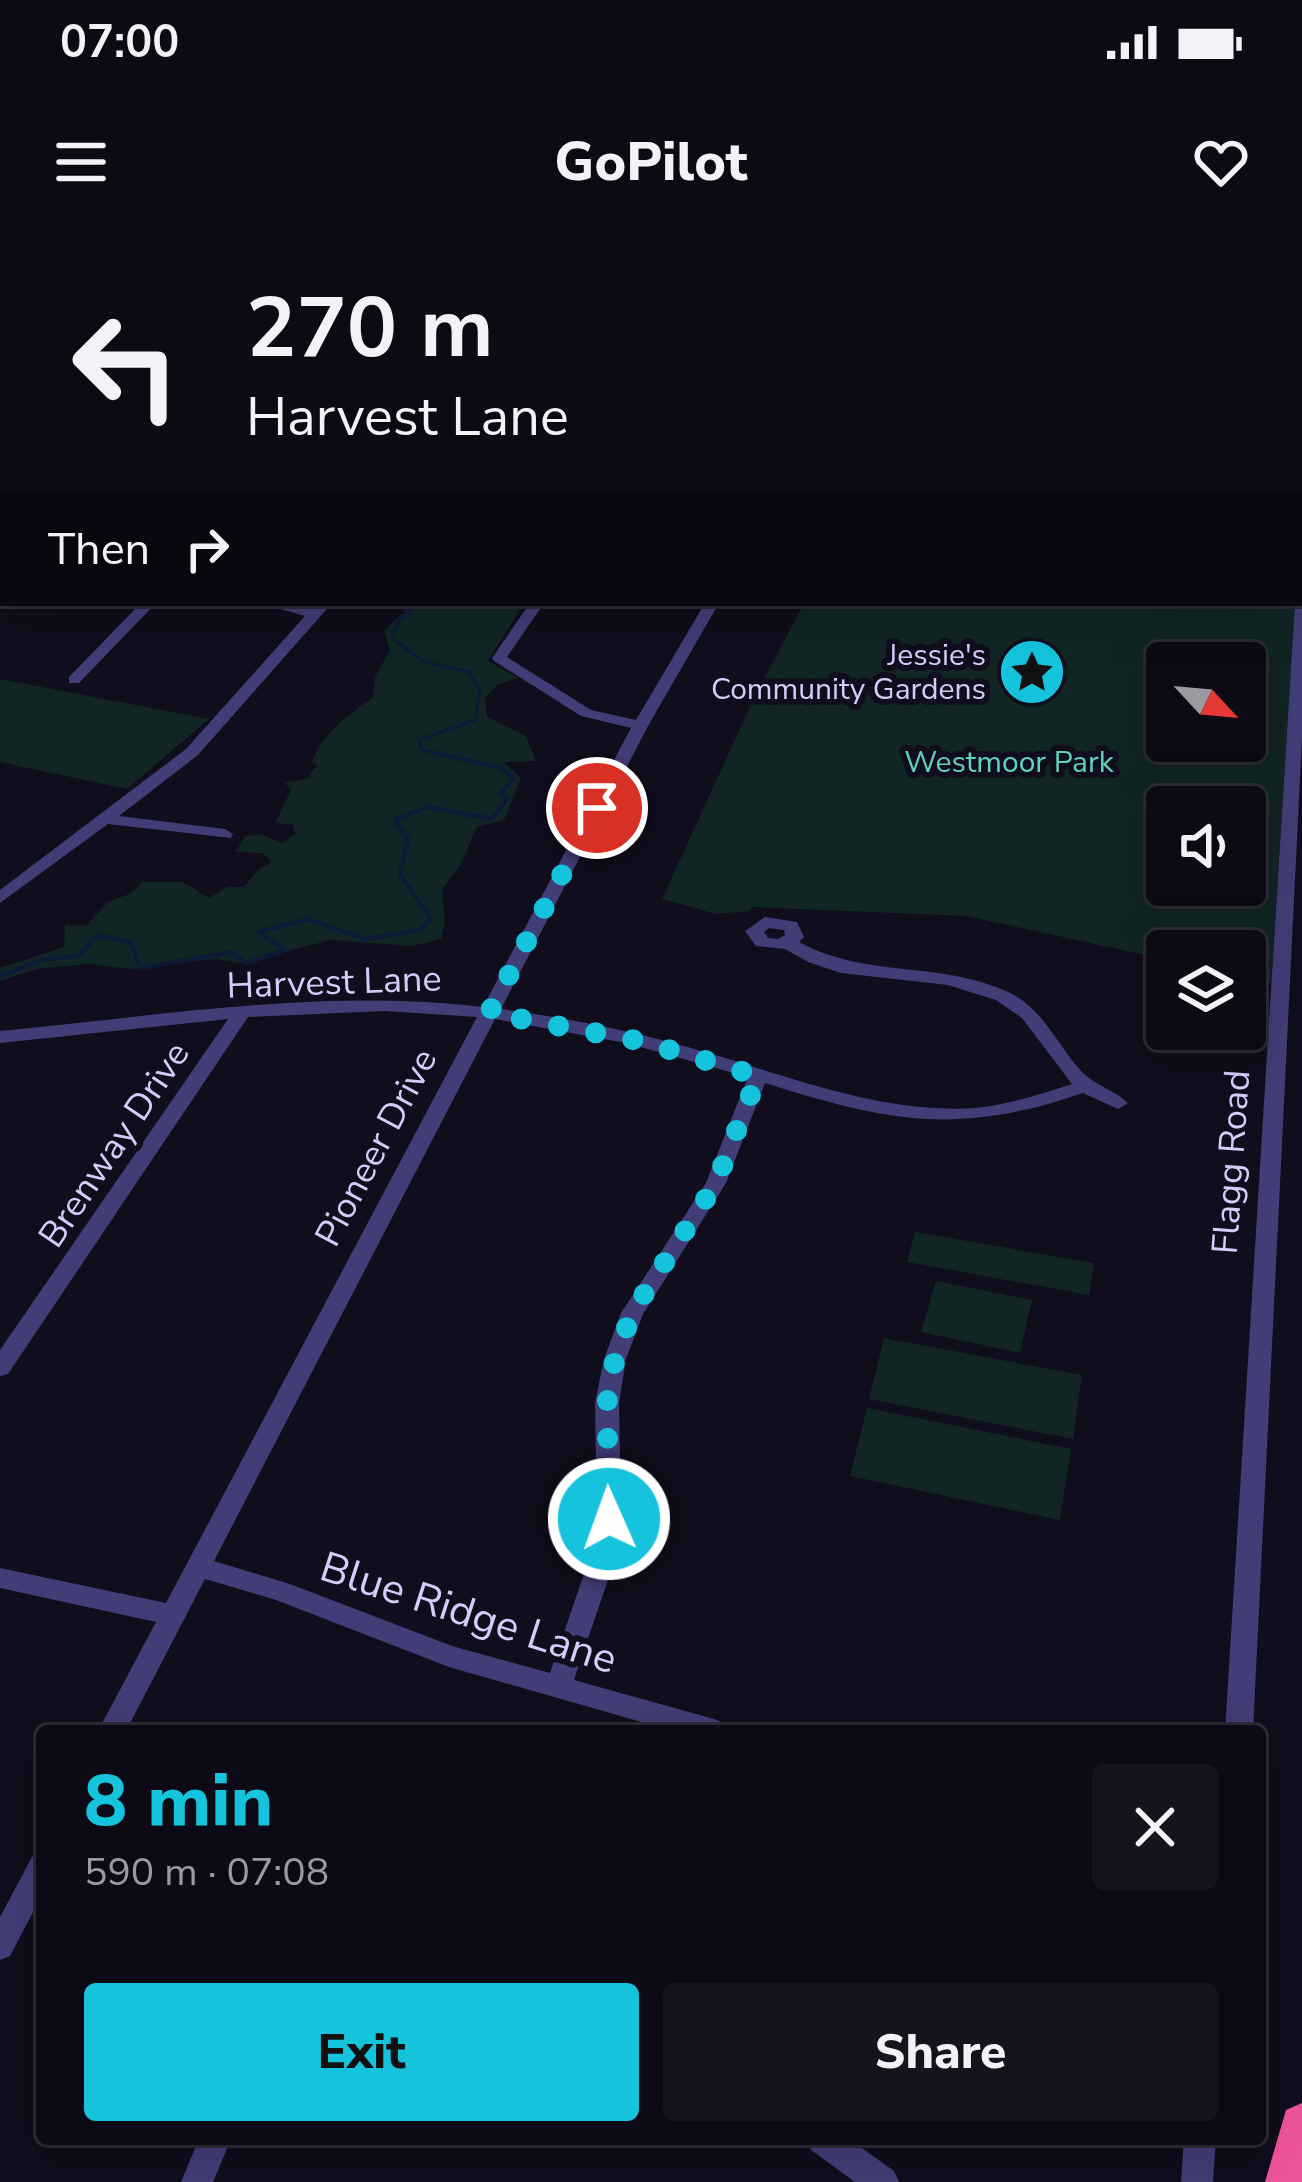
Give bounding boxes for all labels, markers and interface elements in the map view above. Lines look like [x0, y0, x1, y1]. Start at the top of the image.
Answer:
text: 07:00 [60, 12, 179, 73]
text: GoPilot [554, 125, 748, 199]
icon: menu [48, 129, 114, 195]
icon: heart [1188, 129, 1254, 195]
text: 270 m [246, 271, 494, 386]
icon: left [48, 288, 204, 444]
text: Harvest Lane [246, 380, 569, 454]
icon: right [174, 516, 240, 582]
text: Then [48, 519, 150, 580]
place label: Jessie's Community Gardens [711, 635, 986, 710]
place icon: Jessie's Community Gardens [997, 637, 1067, 707]
north arrow [1146, 642, 1266, 762]
map controls [1146, 642, 1266, 1050]
park label: Westmoor Park [904, 742, 1115, 783]
pin [546, 757, 648, 859]
icon: arrive [564, 775, 630, 841]
button: sound [1146, 786, 1266, 906]
button: layers [1146, 930, 1266, 1050]
street label: Harvest Lane [226, 954, 442, 1011]
street label: Brenway Drive [27, 1032, 201, 1257]
street label: Pioneer Drive [304, 1040, 449, 1255]
street label: Flagg Road [1201, 1068, 1262, 1256]
position arrow [546, 1456, 672, 1582]
street label: Blue Ridge Lane [313, 1539, 624, 1688]
text: 8 min [84, 1752, 273, 1850]
button: close [1092, 1764, 1218, 1890]
text: 590 m · 07:08 [84, 1846, 329, 1899]
button: Exit [84, 1983, 639, 2121]
button: Share [663, 1983, 1218, 2121]

